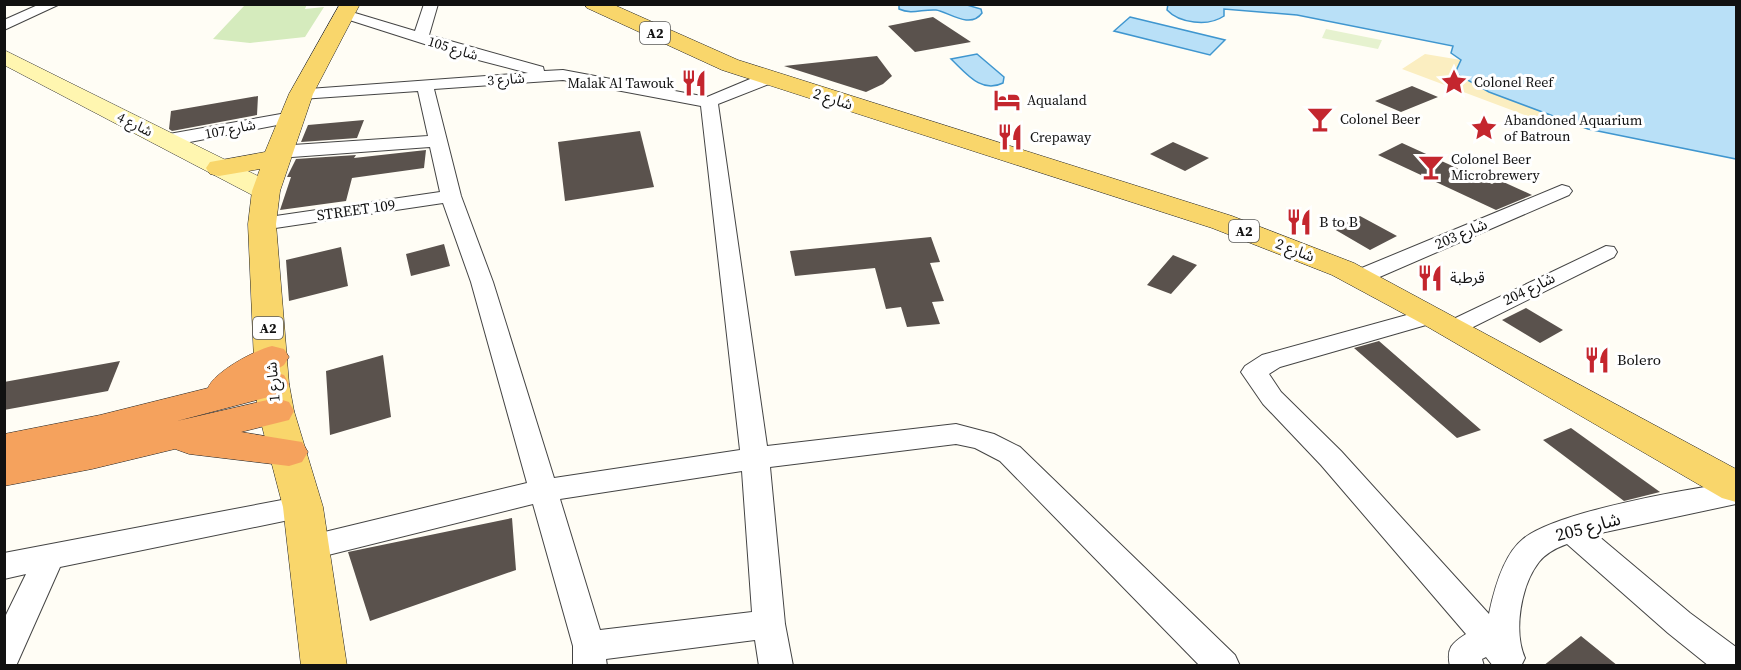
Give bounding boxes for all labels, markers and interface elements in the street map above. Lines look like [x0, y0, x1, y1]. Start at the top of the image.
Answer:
road number: A2 [640, 22, 670, 44]
street label: شارع 105 [425, 31, 481, 66]
place icon: Colonel Reef [1439, 67, 1469, 97]
street label: شارع 3 [487, 68, 526, 91]
restaurant icon: Malak Al Tawouk [679, 68, 709, 98]
place label: Colonel Reef [1474, 72, 1554, 92]
place label: Malak Al Tawouk [567, 73, 674, 93]
street label: شارع 2 [810, 82, 856, 117]
hotel icon: Aqualand [992, 85, 1022, 115]
place label: Aqualand [1027, 90, 1087, 110]
bar icon: Colonel Beer [1305, 104, 1335, 134]
street label: شارع 4 [113, 107, 156, 142]
place label: Colonel Beer [1340, 109, 1420, 129]
place label: Abandoned Aquarium of Batroun [1504, 110, 1643, 146]
place icon: Abandoned Aquarium of Batroun [1469, 113, 1499, 143]
street label: شارع 107 [203, 114, 257, 145]
restaurant icon: Crepaway [995, 122, 1025, 152]
place label: Crepaway [1030, 127, 1092, 147]
place label: Colonel Beer Microbrewery [1451, 149, 1540, 185]
bar icon: Colonel Beer Microbrewery [1416, 152, 1446, 182]
street label: STREET 109 [315, 194, 397, 225]
restaurant icon: B to B [1284, 207, 1314, 237]
place label: B to B [1319, 211, 1358, 232]
street label: شارع 203 [1431, 213, 1491, 256]
road number: A2 [1229, 220, 1259, 242]
street label: شارع 2 [1272, 233, 1318, 268]
restaurant icon: قرطبة [1415, 263, 1445, 293]
place label: قرطبة [1450, 267, 1485, 288]
street label: شارع 204 [1499, 267, 1559, 312]
road number: A2 [253, 317, 283, 339]
restaurant icon: Bolero [1582, 345, 1612, 375]
place label: Bolero [1617, 349, 1661, 370]
street label: شارع 1 [260, 361, 287, 403]
street label: شارع 205 [1553, 506, 1624, 549]

